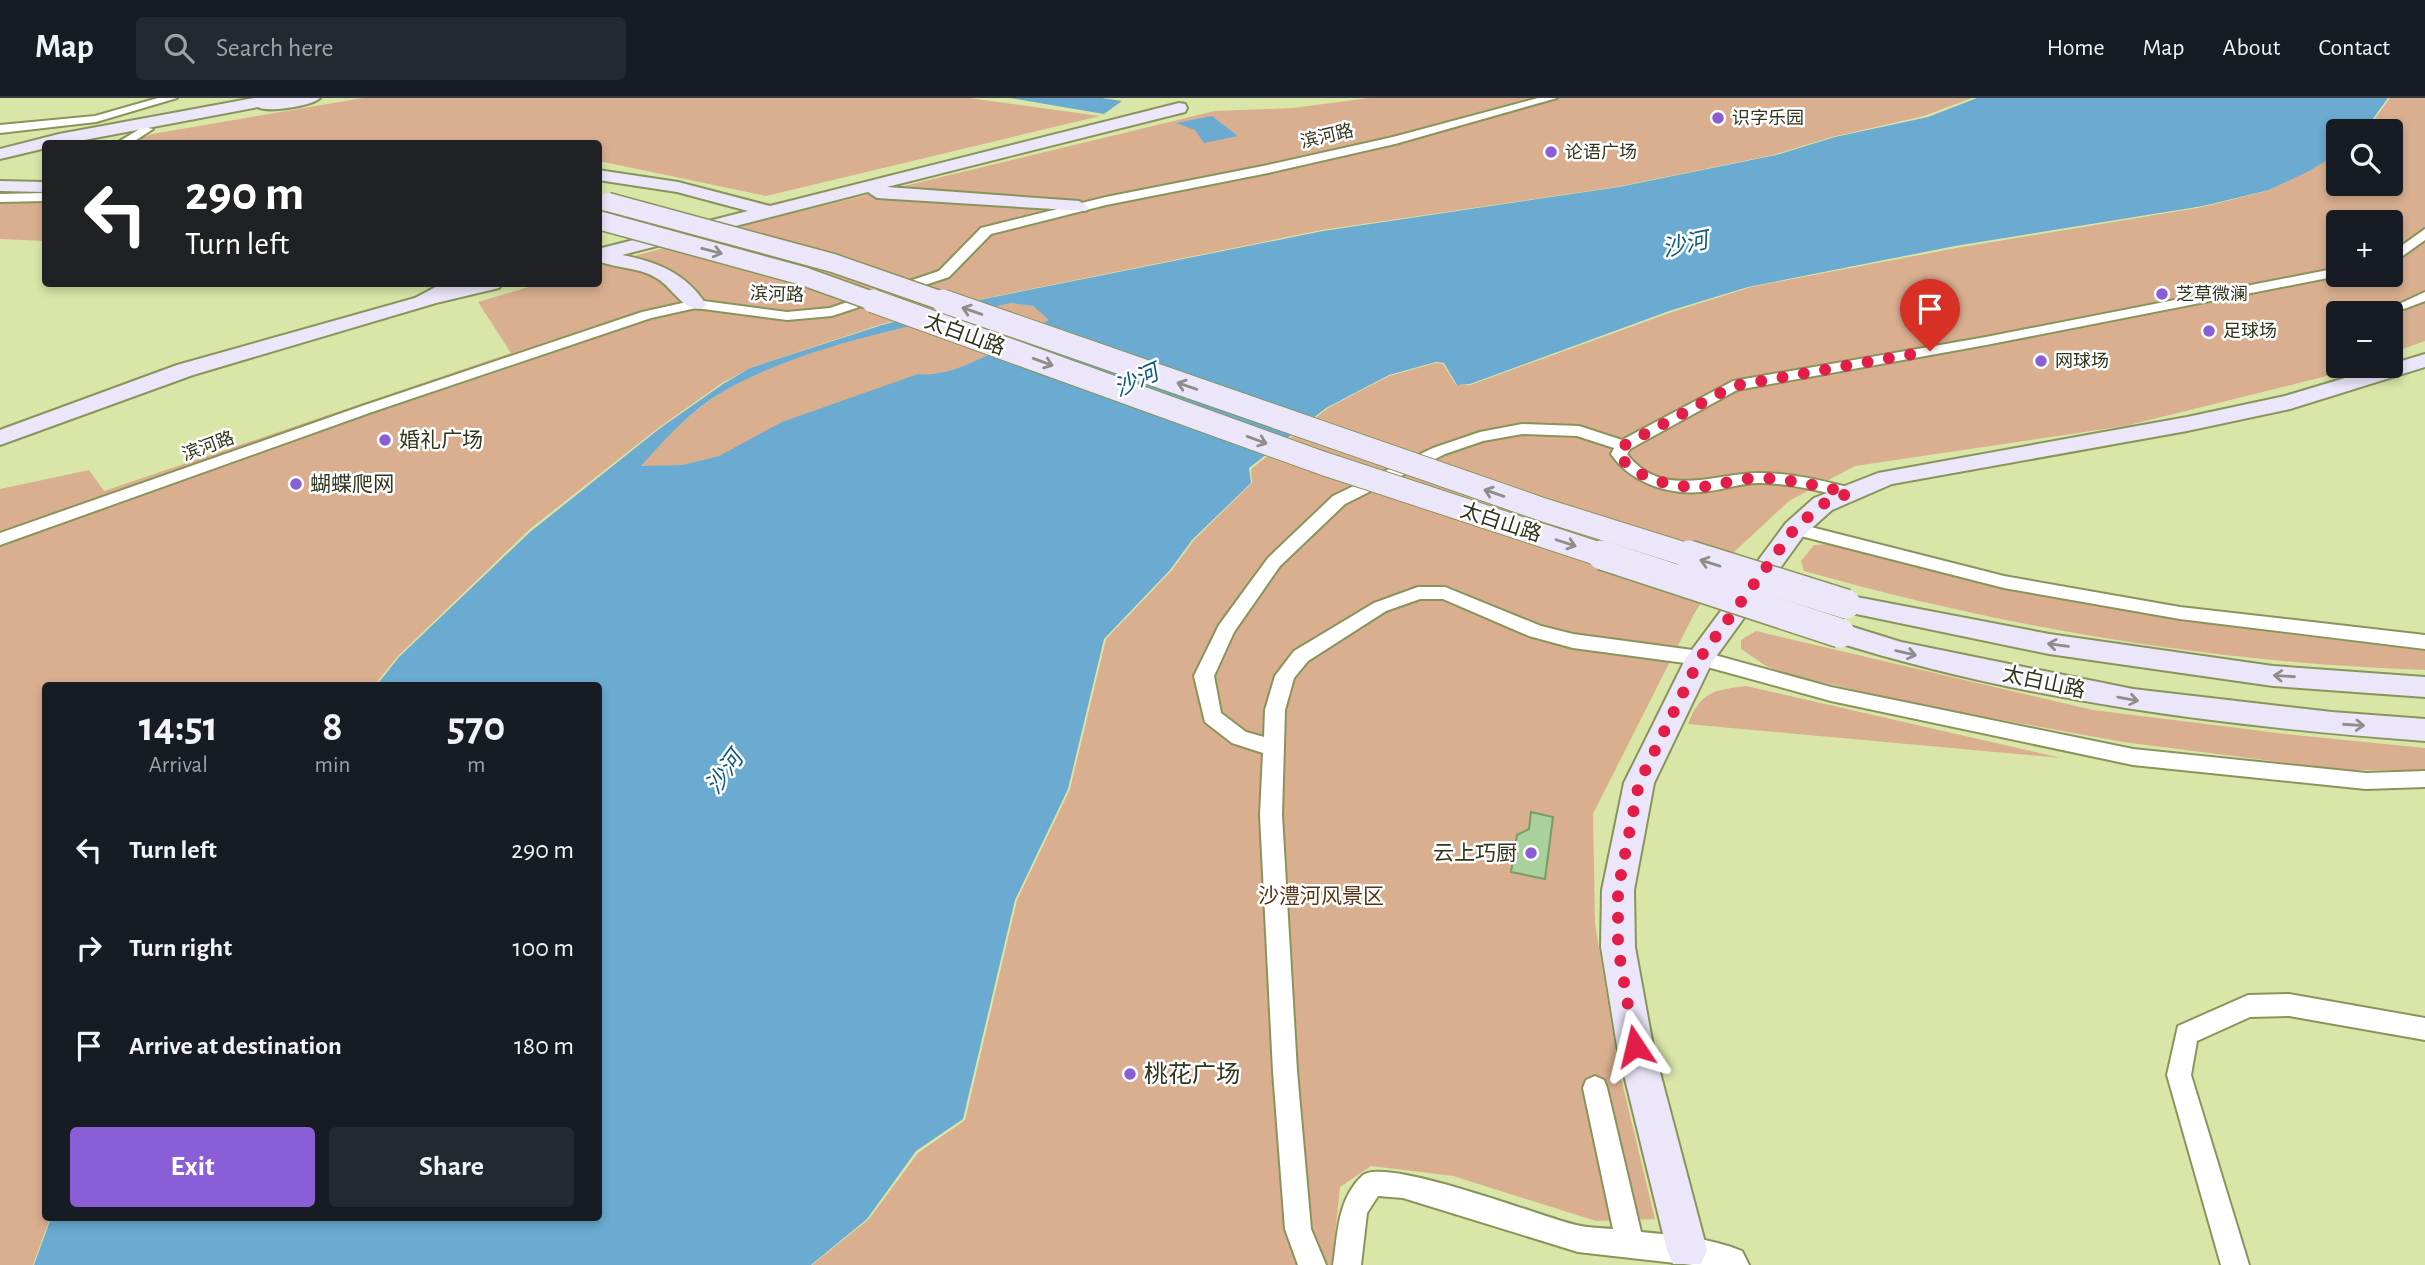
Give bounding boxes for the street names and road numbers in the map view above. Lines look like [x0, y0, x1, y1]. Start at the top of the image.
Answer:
street label: 滨河路 [1298, 120, 1356, 152]
street label: 滨河路 [750, 283, 804, 305]
street label: 太白山路 [922, 309, 1008, 359]
street label: 滨河路 [179, 427, 237, 465]
street label: 太白山路 [1458, 499, 1544, 545]
street label: 太白山路 [2001, 663, 2087, 701]

